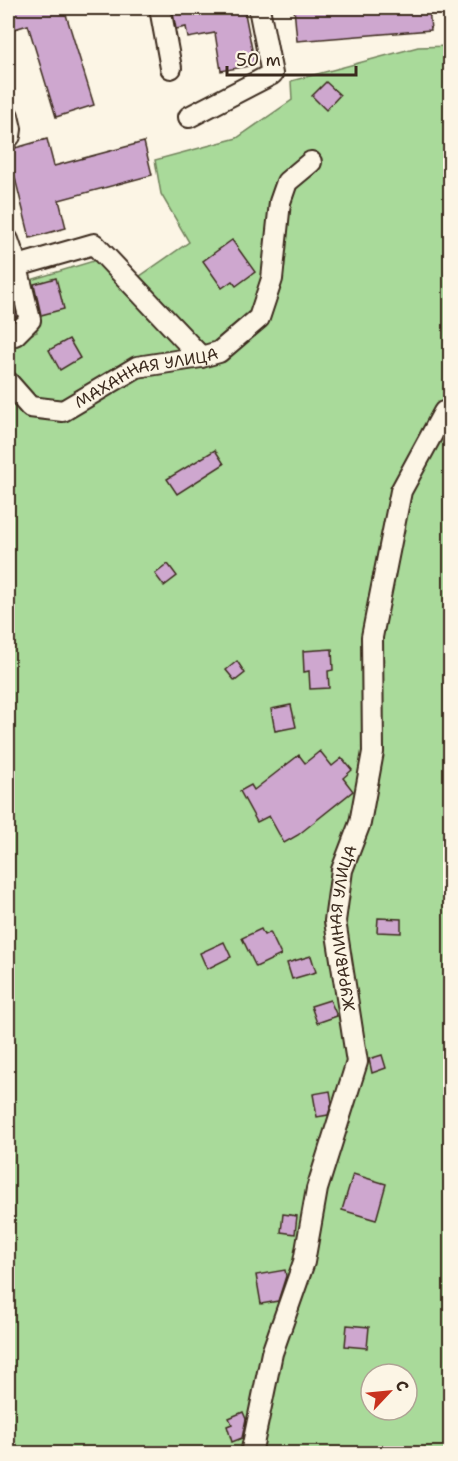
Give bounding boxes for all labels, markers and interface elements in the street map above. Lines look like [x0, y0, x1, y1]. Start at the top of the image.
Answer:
scale bar [227, 39, 356, 77]
text: 50 m [236, 48, 281, 72]
street label: МАХАННАЯ УЛИЦА [71, 343, 221, 413]
street label: ЖУРАВЛИНАЯ УЛИЦА [325, 842, 362, 1012]
north arrow [359, 1362, 419, 1422]
text: С [390, 1377, 414, 1395]

